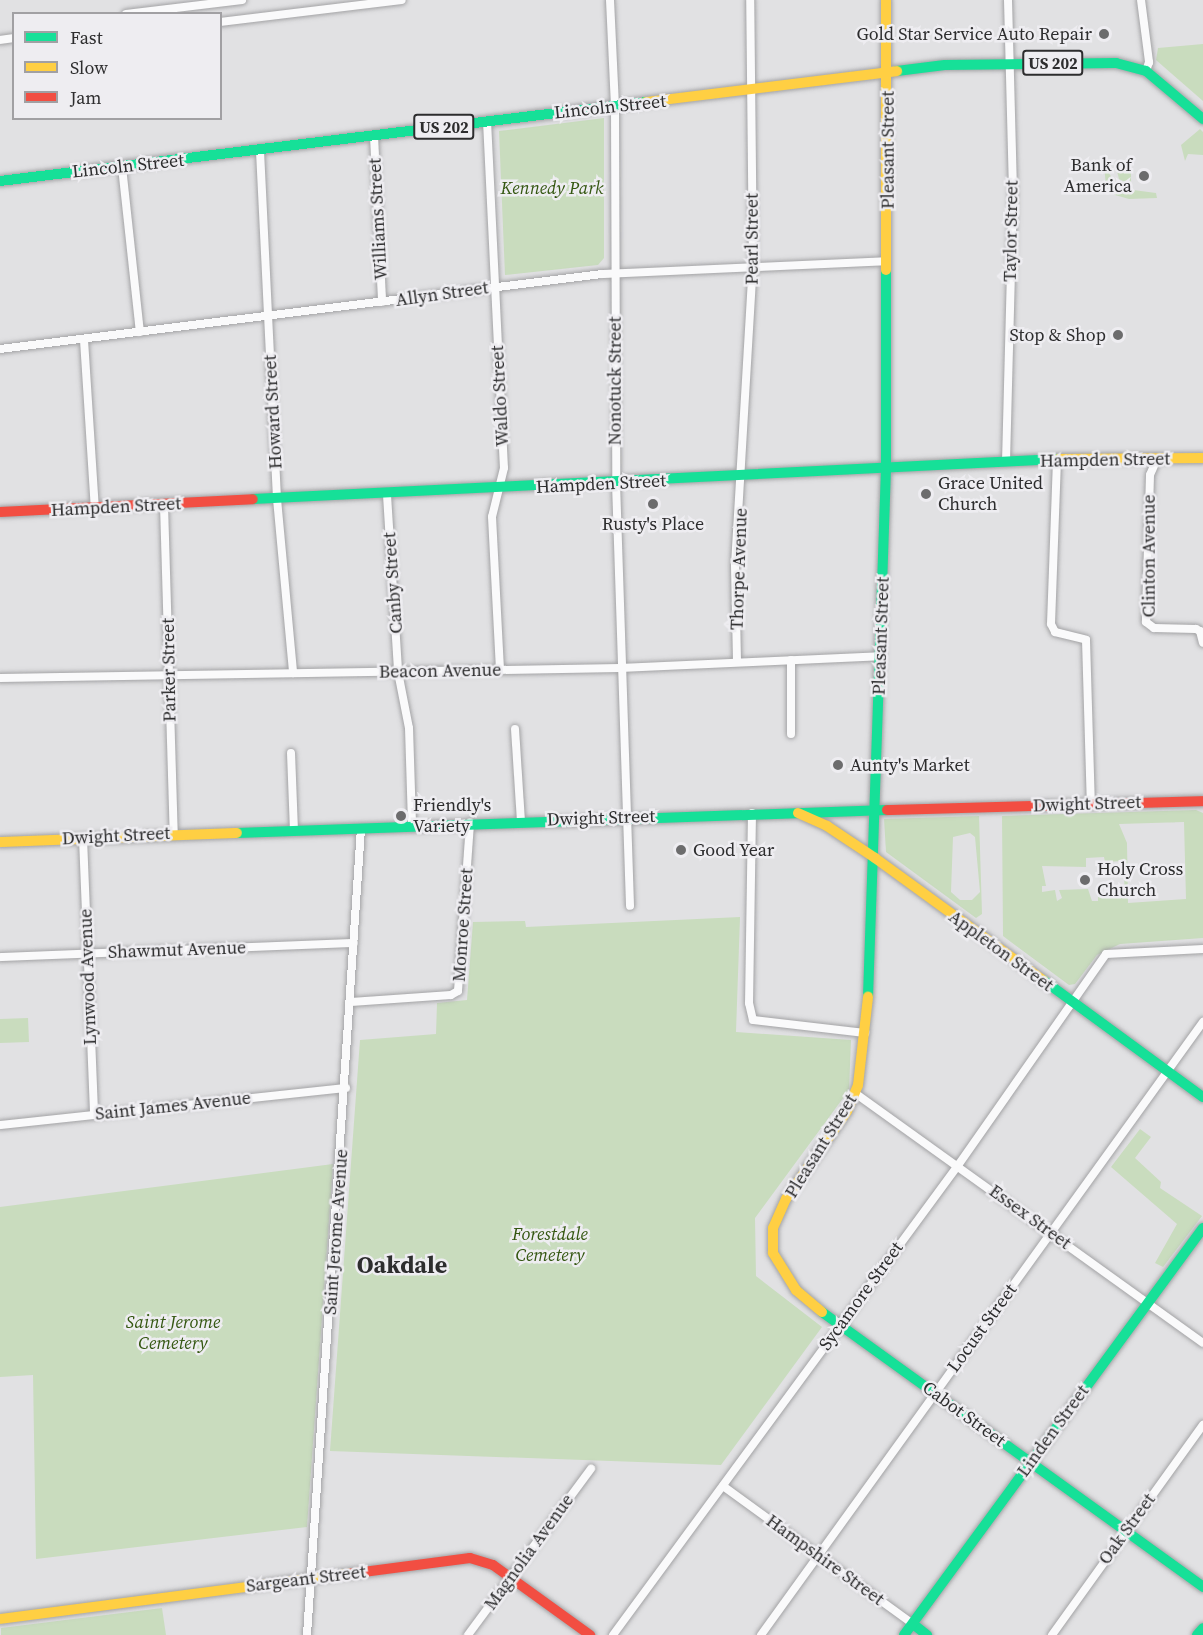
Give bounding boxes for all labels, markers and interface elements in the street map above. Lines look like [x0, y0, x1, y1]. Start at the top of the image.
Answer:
legend [12, 12, 222, 120]
place label: Gold Star Service Auto Repair [857, 23, 1092, 45]
text: Fast [70, 25, 103, 50]
marker: Gold Star Service Auto Repair [1097, 27, 1111, 41]
road number: US 202 [1022, 50, 1084, 76]
text: Slow [70, 55, 108, 80]
text: Jam [70, 85, 102, 110]
street label: Lincoln Street [553, 90, 667, 124]
street label: Pleasant Street [877, 91, 899, 209]
road number: US 202 [412, 114, 476, 140]
street label: Lincoln Street [71, 149, 185, 183]
place label: Bank of America [1064, 155, 1132, 198]
street label: Williams Street [364, 157, 392, 281]
marker: Bank of America [1137, 169, 1151, 183]
park label: Kennedy Park [500, 177, 604, 199]
street label: Taylor Street [999, 180, 1023, 282]
street label: Pearl Street [741, 193, 763, 285]
street label: Allyn Street [394, 277, 490, 311]
street label: Nonotuck Street [604, 317, 626, 445]
place label: Stop & Shop [1010, 324, 1106, 346]
marker: Stop & Shop [1111, 328, 1125, 342]
street label: Waldo Street [487, 345, 513, 447]
street label: Howard Street [259, 354, 287, 470]
street label: Hampden Street [1040, 448, 1170, 472]
street label: Hampden Street [535, 470, 667, 498]
place label: Grace United Church [938, 473, 1043, 516]
marker: Grace United Church [919, 487, 933, 501]
street label: Hampden Street [50, 493, 182, 521]
street label: Clinton Avenue [1138, 495, 1160, 617]
marker: Rusty's Place [646, 497, 660, 511]
street label: Thorpe Avenue [726, 508, 752, 630]
place label: Rusty's Place [602, 513, 704, 535]
street label: Canby Street [379, 532, 407, 634]
street label: Pleasant Street [868, 576, 894, 696]
street label: Parker Street [157, 618, 181, 722]
street label: Beacon Avenue [379, 659, 501, 683]
place label: Aunty's Market [850, 754, 970, 776]
marker: Aunty's Market [831, 758, 845, 772]
street label: Dwight Street [1032, 791, 1142, 817]
place label: Friendly's Variety [413, 795, 491, 838]
street label: Dwight Street [546, 805, 656, 831]
marker: Friendly's Variety [394, 809, 408, 823]
street label: Dwight Street [61, 822, 171, 850]
place label: Good Year [693, 839, 775, 861]
marker: Good Year [674, 843, 688, 857]
place label: Holy Cross Church [1097, 859, 1183, 902]
street label: Monroe Street [448, 867, 478, 983]
marker: Holy Cross Church [1078, 873, 1092, 887]
street label: Appleton Street [945, 906, 1057, 996]
street label: Lynwood Avenue [75, 908, 101, 1046]
street label: Shawmut Avenue [108, 937, 246, 963]
street label: Saint James Avenue [94, 1087, 252, 1125]
street label: Pleasant Street [780, 1090, 862, 1202]
street label: Saint Jerome Avenue [319, 1148, 353, 1316]
street label: Essex Street [985, 1180, 1075, 1254]
park label: Forestdale Cemetery [512, 1224, 588, 1266]
street label: Sycamore Street [814, 1237, 908, 1355]
district label: Oakdale [357, 1251, 447, 1279]
street label: Locust Street [943, 1279, 1021, 1377]
park label: Saint Jerome Cemetery [126, 1312, 220, 1354]
street label: Cabot Street [918, 1377, 1010, 1451]
street label: Linden Street [1013, 1381, 1093, 1481]
street label: Oak Street [1094, 1489, 1160, 1569]
street label: Magnolia Avenue [480, 1490, 578, 1614]
street label: Hampshire Street [762, 1510, 888, 1610]
street label: Sargeant Street [245, 1561, 367, 1597]

